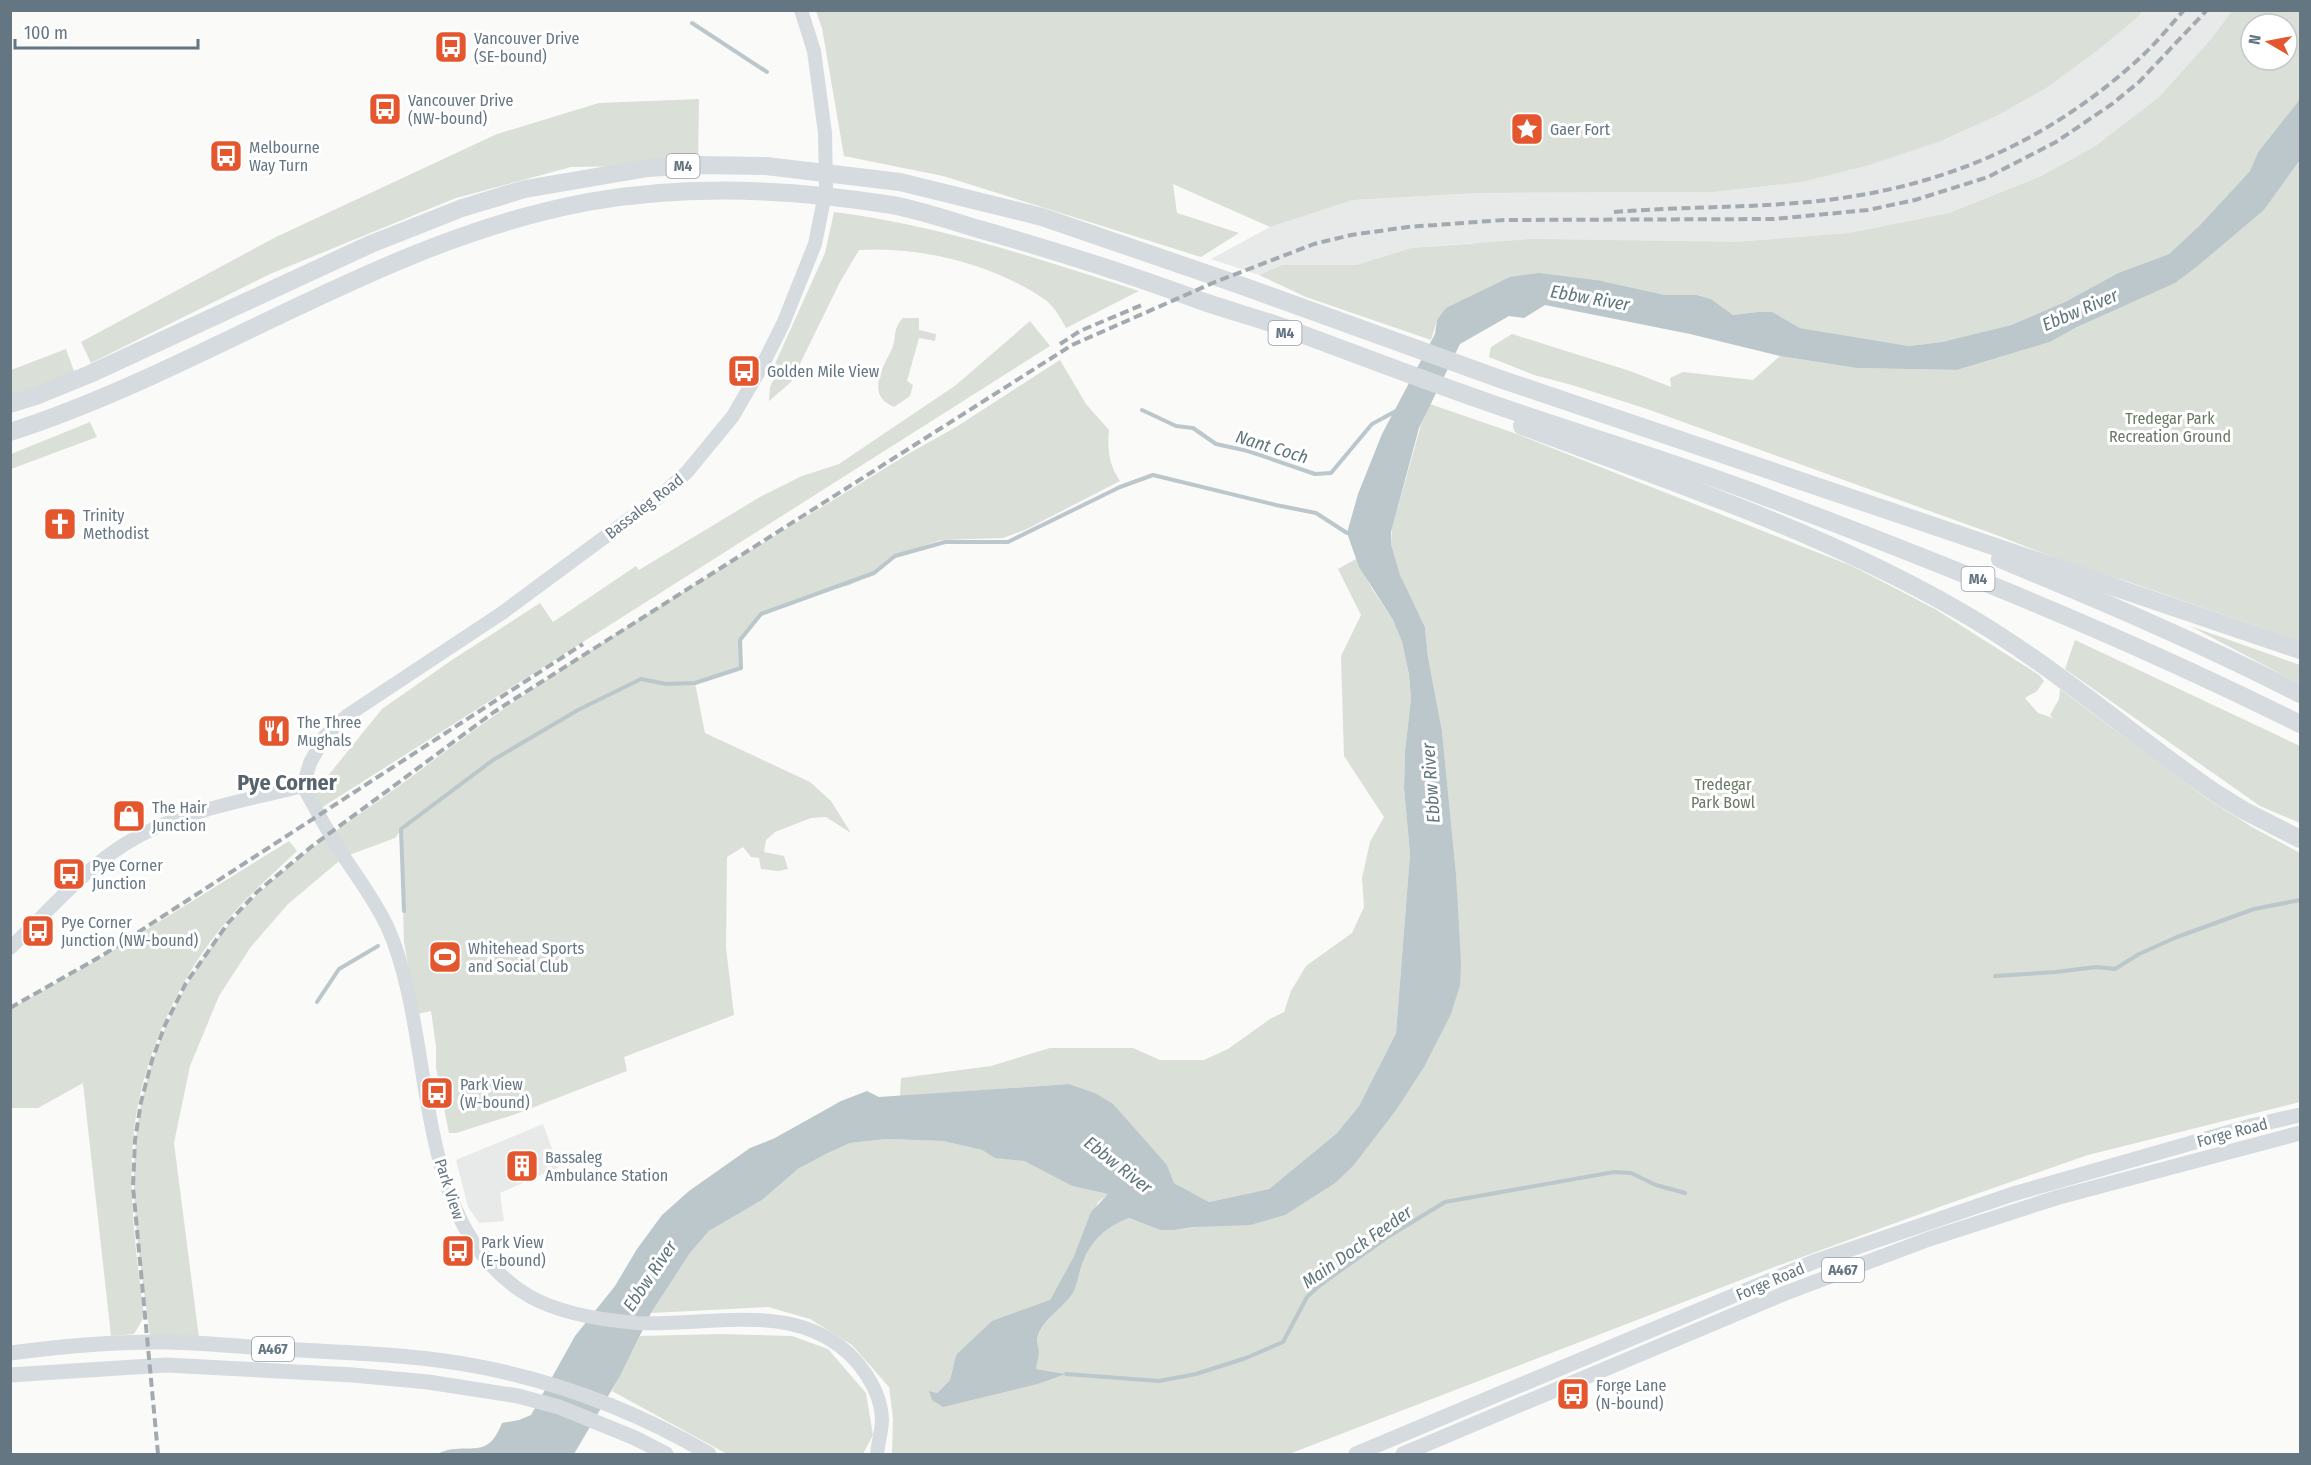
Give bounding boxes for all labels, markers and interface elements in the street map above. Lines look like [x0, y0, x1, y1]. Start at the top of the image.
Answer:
scale bar [15, 12, 198, 50]
north arrow [2239, 12, 2299, 72]
text: 100 m [24, 22, 68, 44]
bus stop icon: Vancouver Drive (SE-bound) [433, 29, 469, 65]
place label: Vancouver Drive (SE-bound) [474, 29, 579, 66]
text: N [2245, 33, 2265, 46]
bus stop icon: Vancouver Drive (NW-bound) [367, 91, 403, 127]
place label: Vancouver Drive (NW-bound) [408, 91, 513, 128]
place icon: Gaer Fort [1509, 111, 1545, 147]
place label: Gaer Fort [1550, 120, 1611, 139]
bus stop icon: Melbourne Way Turn [208, 138, 244, 174]
place label: Melbourne Way Turn [249, 138, 320, 175]
road number: M4 [666, 154, 700, 178]
water label: Ebbw River [1549, 280, 1632, 316]
water label: Ebbw River [2039, 284, 2122, 336]
road number: M4 [1268, 321, 1302, 345]
bus stop icon: Golden Mile View [726, 353, 762, 389]
place label: Golden Mile View [767, 362, 880, 381]
park label: Tredegar Park Recreation Ground [2109, 409, 2231, 446]
water label: Nant Coch [1233, 426, 1311, 468]
street label: Bassaleg Road [601, 470, 687, 543]
church icon: Trinity Methodist [42, 506, 78, 542]
place label: Trinity Methodist [83, 506, 150, 543]
road number: M4 [1962, 567, 1994, 591]
restaurant icon: The Three Mughals [256, 713, 292, 749]
place label: The Three Mughals [297, 713, 361, 750]
water label: Ebbw River [1417, 741, 1445, 824]
district label: Pye Corner [237, 769, 338, 796]
park label: Tredegar Park Bowl [1691, 775, 1755, 812]
shop icon: The Hair Junction [111, 798, 147, 834]
place label: The Hair Junction [152, 798, 207, 835]
bus stop icon: Pye Corner Junction [51, 856, 87, 892]
place label: Pye Corner Junction [92, 856, 163, 893]
bus stop icon: Pye Corner Junction (NW-bound) [20, 913, 56, 949]
place label: Pye Corner Junction (NW-bound) [61, 913, 199, 950]
sports icon: Whitehead Sports and Social Club [427, 939, 463, 975]
place label: Whitehead Sports and Social Club [468, 939, 584, 976]
bus stop icon: Park View (W-bound) [419, 1075, 455, 1111]
place label: Park View (W-bound) [460, 1075, 530, 1112]
street label: Forge Road [2195, 1114, 2270, 1151]
water label: Ebbw River [1080, 1132, 1157, 1199]
building icon: Bassaleg Ambulance Station [504, 1148, 540, 1184]
place label: Bassaleg Ambulance Station [545, 1148, 668, 1185]
street label: Park View [431, 1156, 468, 1222]
water label: Main Dock Feeder [1298, 1200, 1417, 1293]
bus stop icon: Park View (E-bound) [440, 1233, 476, 1269]
place label: Park View (E-bound) [481, 1233, 546, 1270]
water label: Ebbw River [618, 1236, 682, 1315]
road number: A467 [1822, 1258, 1864, 1282]
street label: Forge Road [1733, 1259, 1807, 1304]
road number: A467 [252, 1337, 294, 1361]
bus stop icon: Forge Lane (N-bound) [1555, 1376, 1591, 1412]
place label: Forge Lane (N-bound) [1596, 1376, 1666, 1413]

